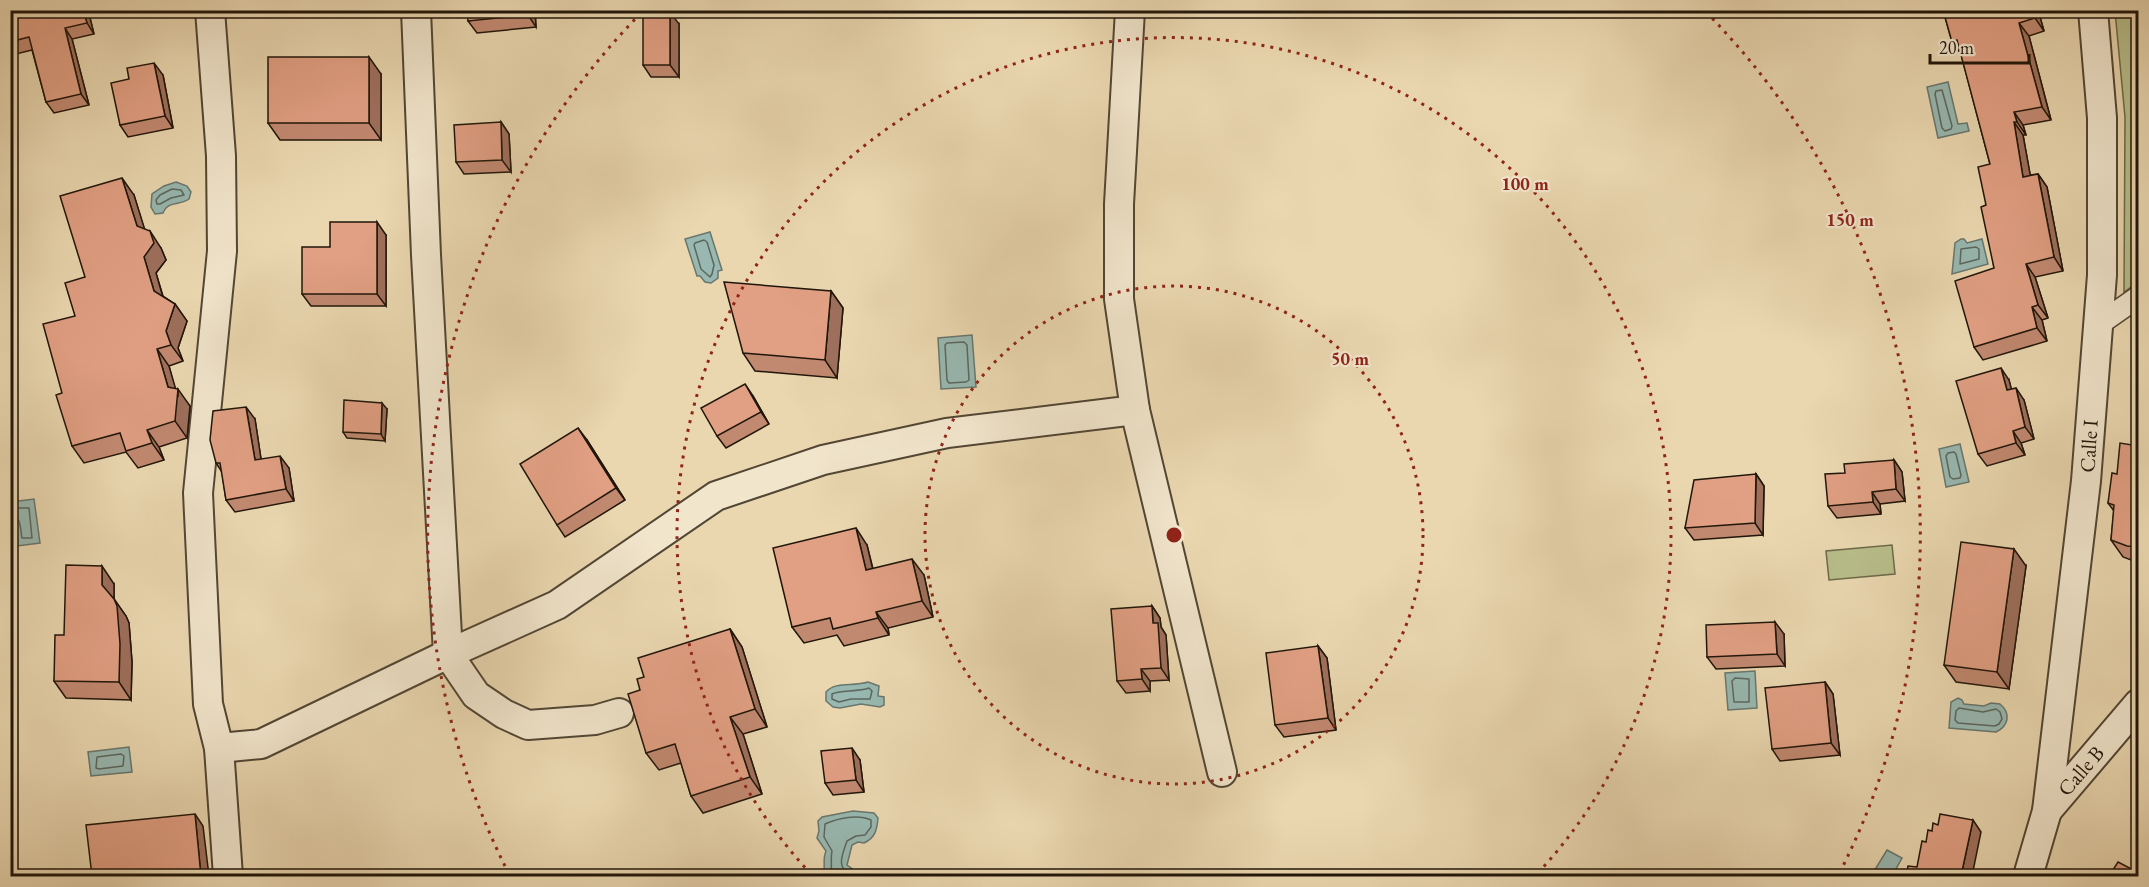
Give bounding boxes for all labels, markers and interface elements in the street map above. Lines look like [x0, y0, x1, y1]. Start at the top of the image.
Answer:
scale bar [1930, 27, 2029, 65]
text: 20 m [1939, 36, 1974, 59]
text: 100 m [1501, 172, 1549, 195]
text: 150 m [1826, 208, 1874, 231]
text: 50 m [1331, 347, 1369, 370]
street label: Calle I [2073, 419, 2104, 473]
centre of rings [1164, 525, 1184, 545]
street label: Calle B [2051, 740, 2110, 801]

